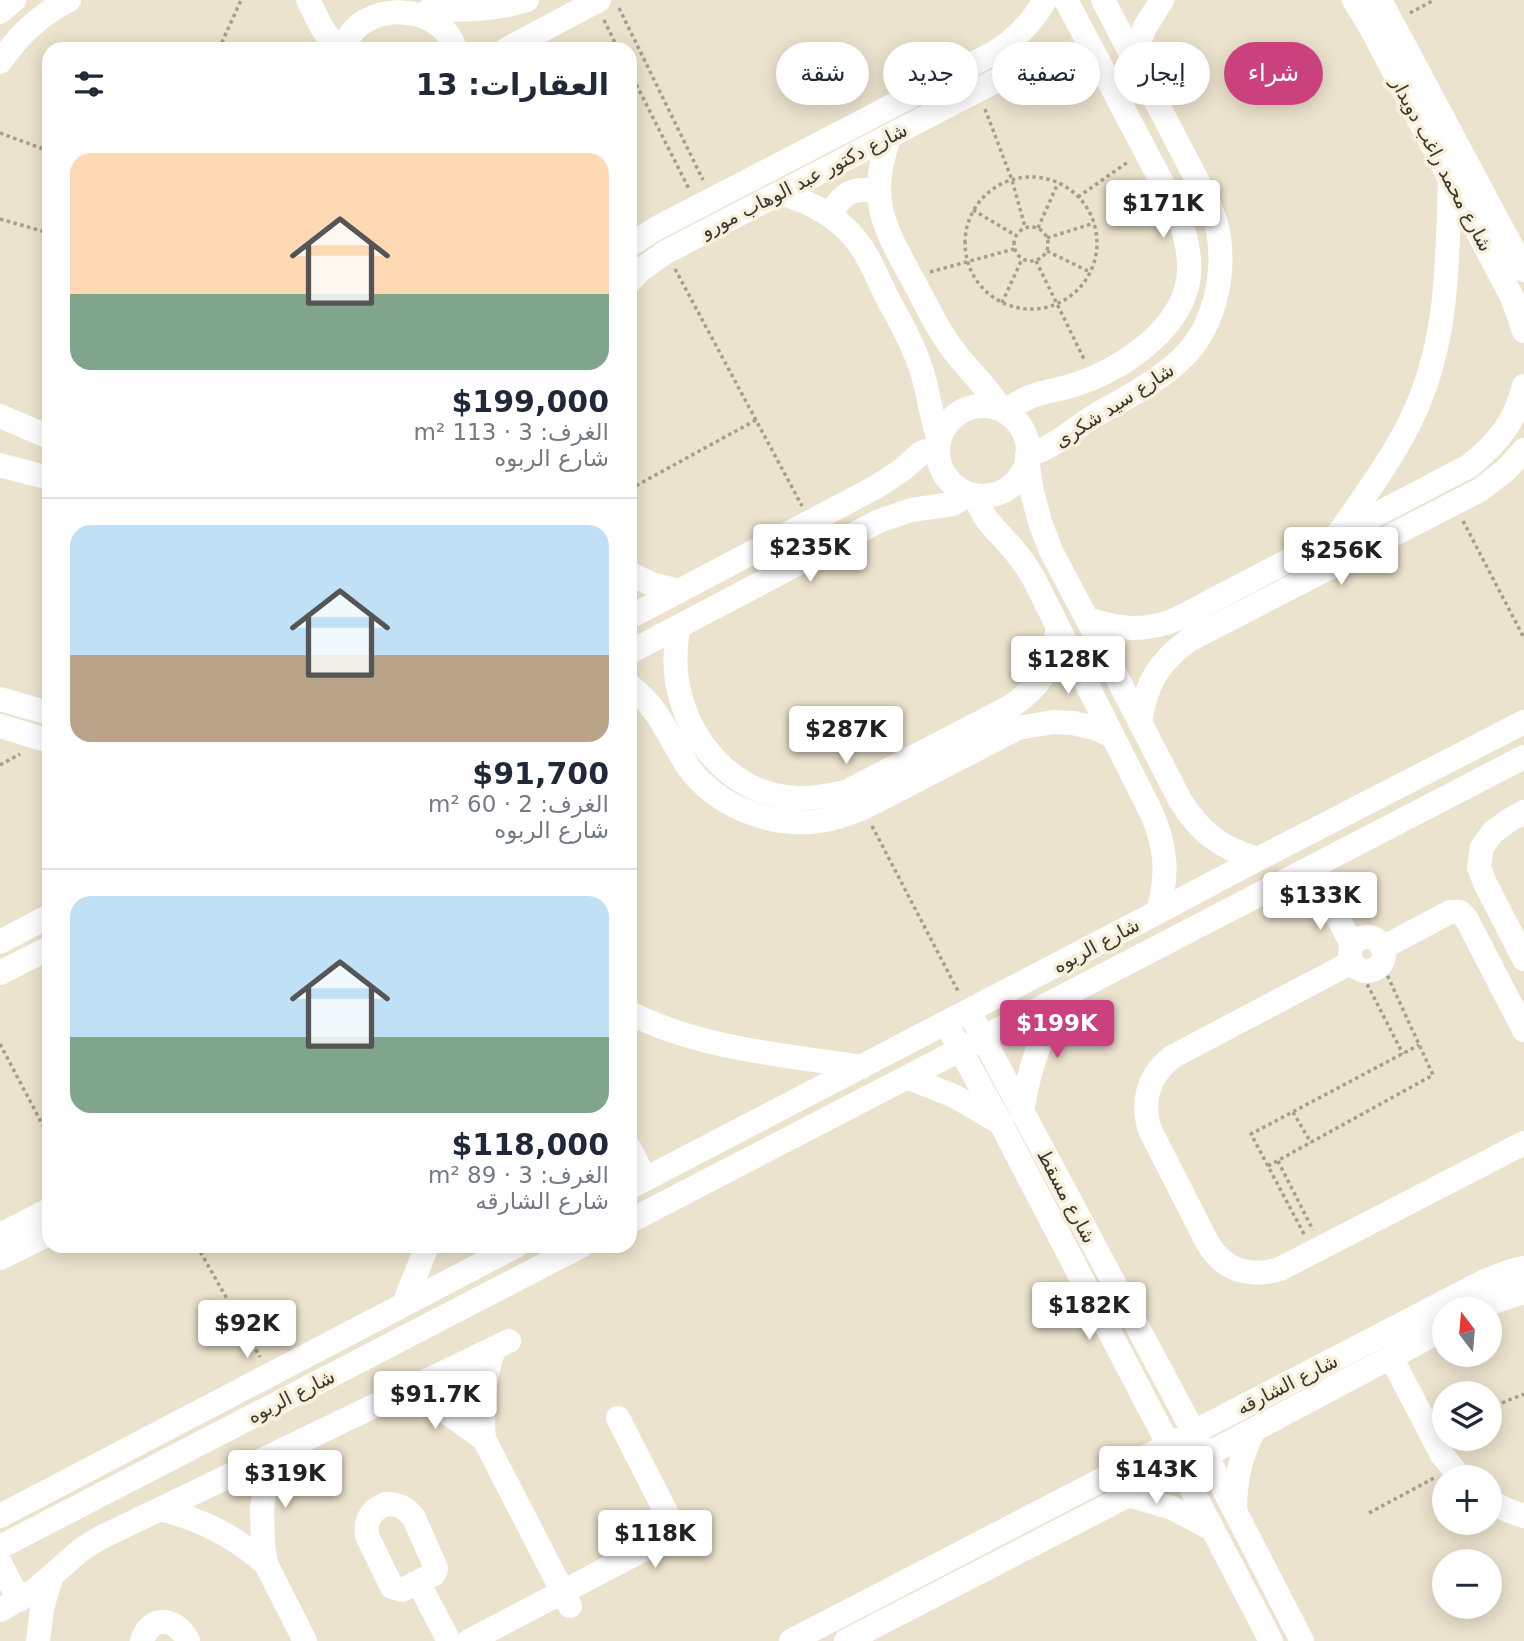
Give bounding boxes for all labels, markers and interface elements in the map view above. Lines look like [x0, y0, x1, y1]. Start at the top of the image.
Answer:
chip: شقة [776, 42, 869, 105]
chip: جديد [883, 42, 978, 105]
chip: تصفية [992, 42, 1100, 105]
chip: إيجار [1114, 42, 1210, 105]
chip: شراء [1224, 42, 1323, 105]
icon: filters [70, 65, 108, 103]
text: العقارات: 13 [416, 67, 609, 102]
street label: شارع محمد راغب دويدار [1385, 72, 1497, 255]
street label: شارع دكتور عبد الوهاب مورو [696, 118, 911, 243]
pin: $171K [1114, 180, 1212, 240]
text: $171K [1122, 190, 1204, 216]
icon: home [277, 198, 403, 324]
street label: شارع سيد شكرى [1050, 358, 1178, 453]
text: $199,000 [451, 384, 609, 419]
text: الغرف: 3 · 113 m² [413, 419, 609, 445]
text: شارع الربوه [494, 445, 609, 471]
pin: $235K [761, 524, 859, 584]
pin: $256K [1292, 528, 1390, 587]
text: $235K [769, 534, 851, 560]
text: $256K [1300, 537, 1382, 563]
icon: home [277, 570, 403, 696]
pin: $128K [1019, 636, 1117, 696]
text: $128K [1027, 646, 1109, 672]
pin: $287K [797, 706, 895, 766]
text: $287K [805, 716, 887, 742]
text: $91,700 [472, 756, 609, 791]
text: الغرف: 2 · 60 m² [428, 791, 609, 817]
text: شارع الربوه [494, 817, 609, 843]
pin: $133K [1271, 872, 1369, 932]
text: $133K [1279, 882, 1361, 908]
street label: شارع الربوه [1049, 913, 1144, 978]
icon: home [277, 941, 403, 1067]
pin: $199K [1008, 1000, 1106, 1060]
text: $199K [1016, 1010, 1098, 1036]
text: $118,000 [451, 1127, 609, 1162]
street label: شارع مسقط [1032, 1145, 1101, 1247]
text: الغرف: 3 · 89 m² [428, 1162, 609, 1188]
text: شارع الشارقه [475, 1188, 609, 1214]
pin: $182K [1040, 1282, 1138, 1342]
text: $182K [1048, 1292, 1130, 1318]
north arrow [1432, 1297, 1502, 1367]
map controls [1432, 1297, 1502, 1619]
pin: $92K [206, 1300, 288, 1360]
text: $92K [214, 1310, 280, 1336]
street label: شارع الشارقه [1233, 1349, 1342, 1420]
street label: شارع الربوه [244, 1365, 339, 1428]
pin: $91.7K [378, 1372, 492, 1431]
text: $91.7K [390, 1381, 480, 1407]
button: layers [1432, 1381, 1502, 1451]
pin: $143K [1107, 1446, 1205, 1506]
pin: $319K [236, 1450, 334, 1510]
text: $143K [1115, 1456, 1197, 1482]
text: $319K [244, 1460, 326, 1486]
button: + [1432, 1465, 1502, 1535]
pin: $118K [606, 1510, 704, 1570]
text: $118K [614, 1520, 696, 1546]
button: − [1432, 1549, 1502, 1619]

